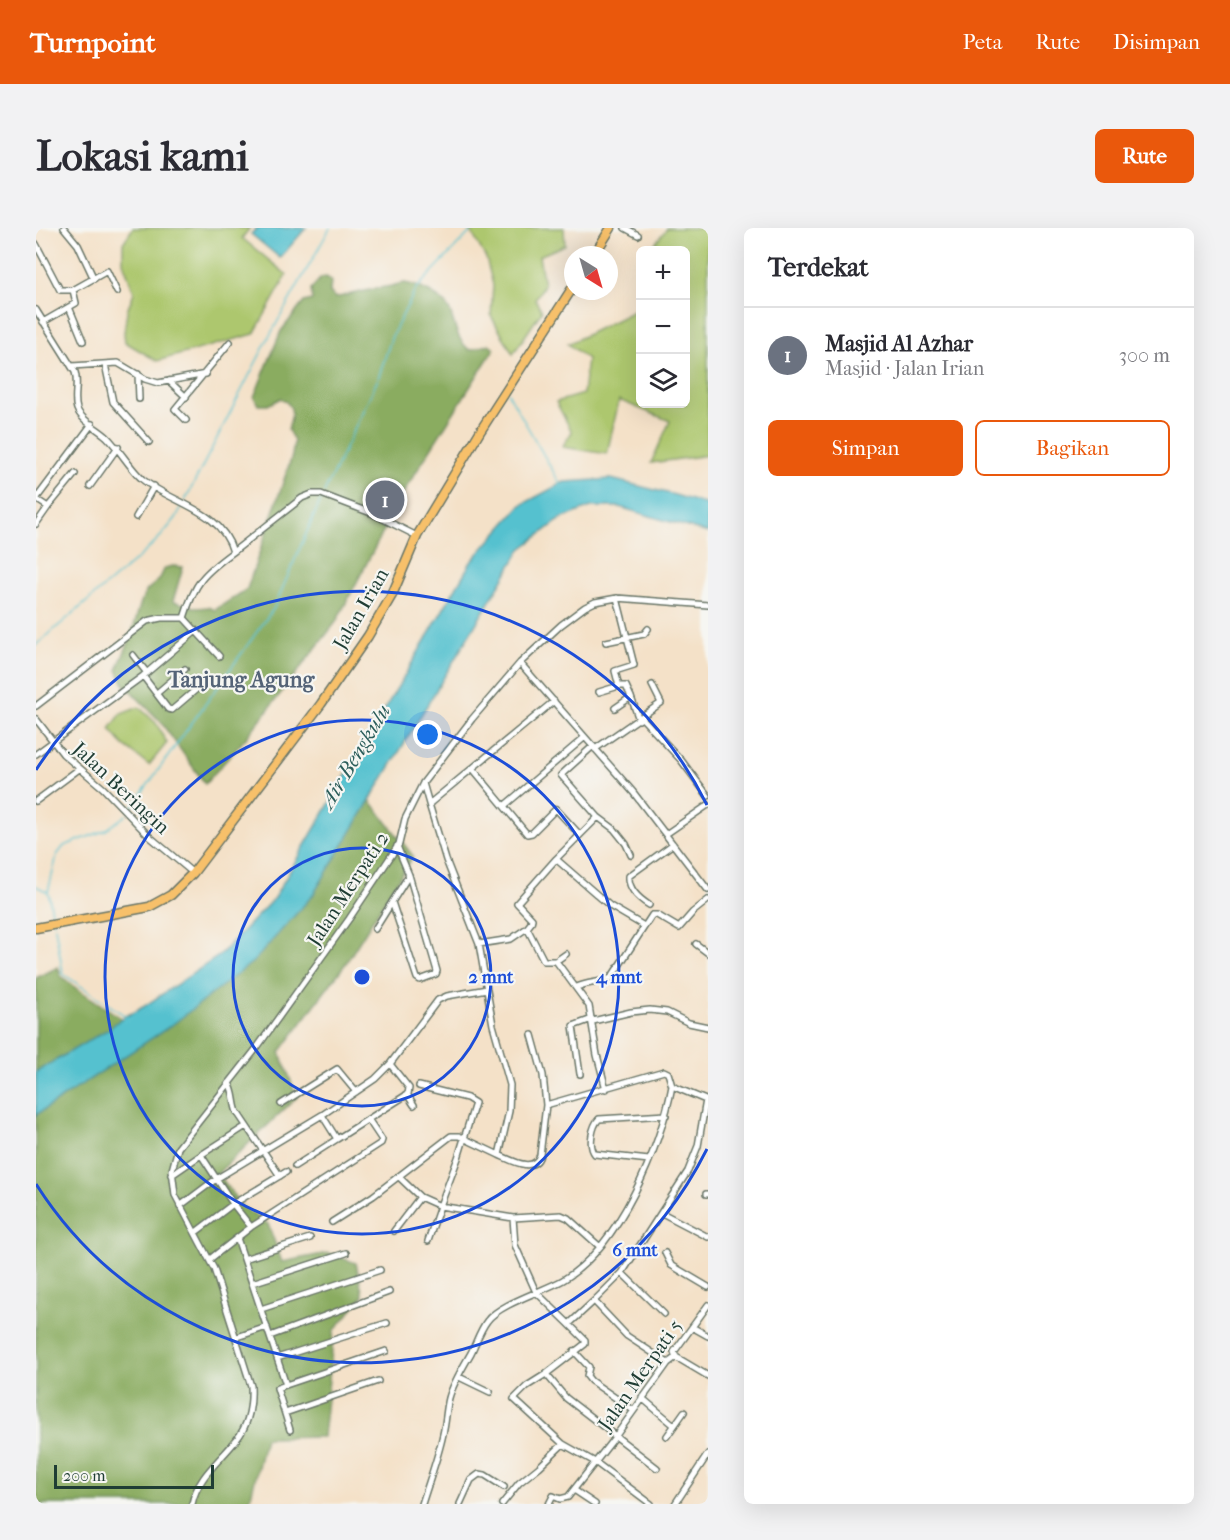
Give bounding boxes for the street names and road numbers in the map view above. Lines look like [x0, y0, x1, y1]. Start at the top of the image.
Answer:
street label: Jalan Irian [328, 564, 394, 656]
street label: Jalan Beringin [66, 736, 175, 839]
street label: Jalan Merpati 2 [301, 827, 394, 952]
street label: Jalan Merpati 5 [592, 1315, 687, 1437]

